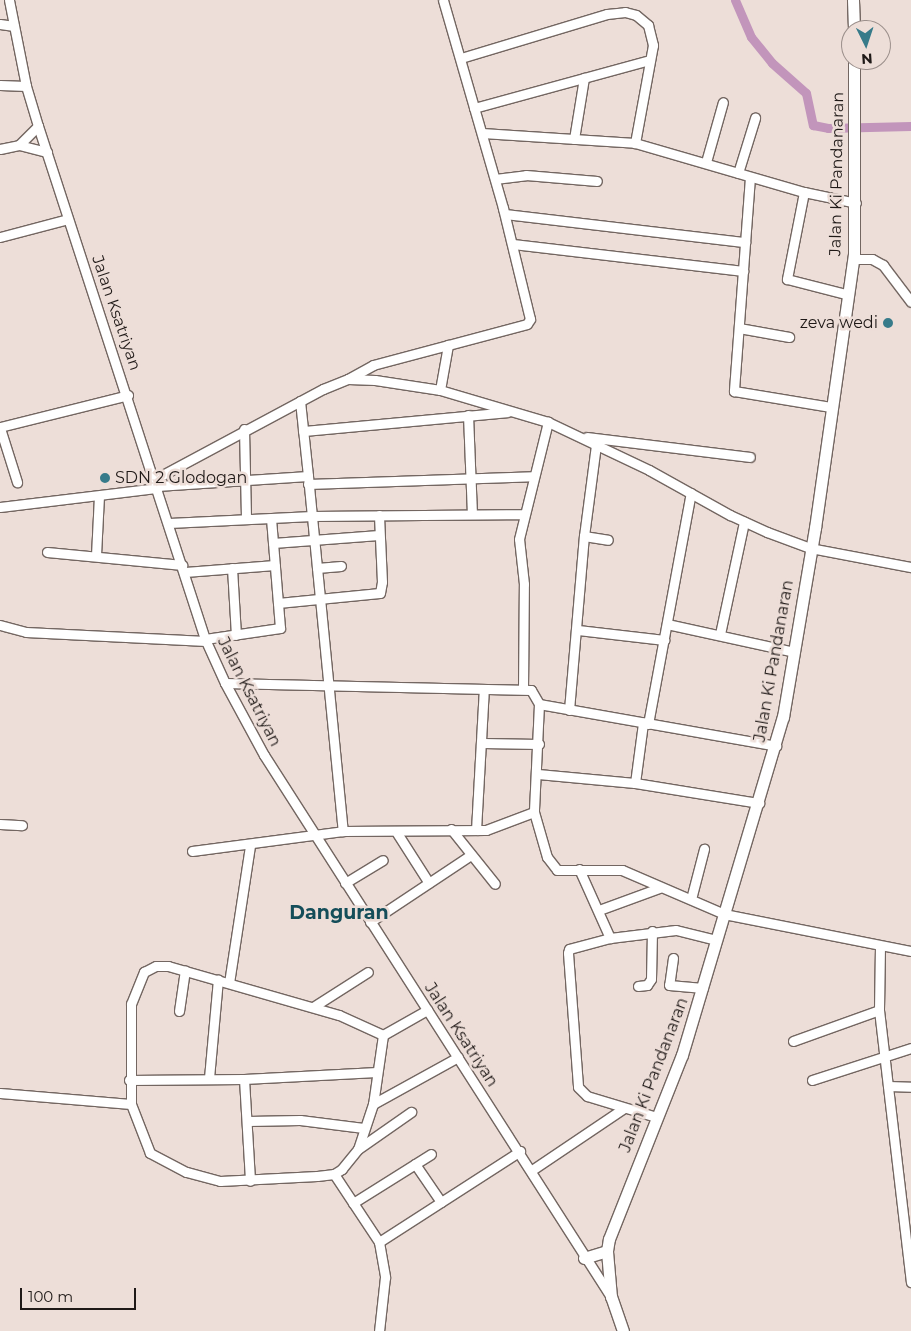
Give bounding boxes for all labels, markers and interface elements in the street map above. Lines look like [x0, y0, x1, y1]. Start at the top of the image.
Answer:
north arrow [841, 20, 891, 70]
text: N [861, 50, 873, 68]
street label: Jalan Ki Pandanaran [826, 92, 848, 256]
street label: Jalan Ksatriyan [87, 253, 145, 373]
place label: zeva wedi [800, 313, 878, 333]
marker: zeva wedi [882, 317, 894, 329]
place label: SDN 2 Glodogan [115, 468, 247, 488]
marker: SDN 2 Glodogan [99, 472, 111, 484]
street label: Jalan Ki Pandanaran [750, 579, 798, 743]
street label: Jalan Ksatriyan [213, 634, 285, 750]
district label: Danguran [289, 902, 389, 924]
street label: Jalan Ksatriyan [420, 979, 502, 1091]
street label: Jalan Ki Pandanaran [616, 995, 692, 1155]
scale bar [22, 1278, 139, 1310]
text: 100 m [28, 1287, 73, 1306]

